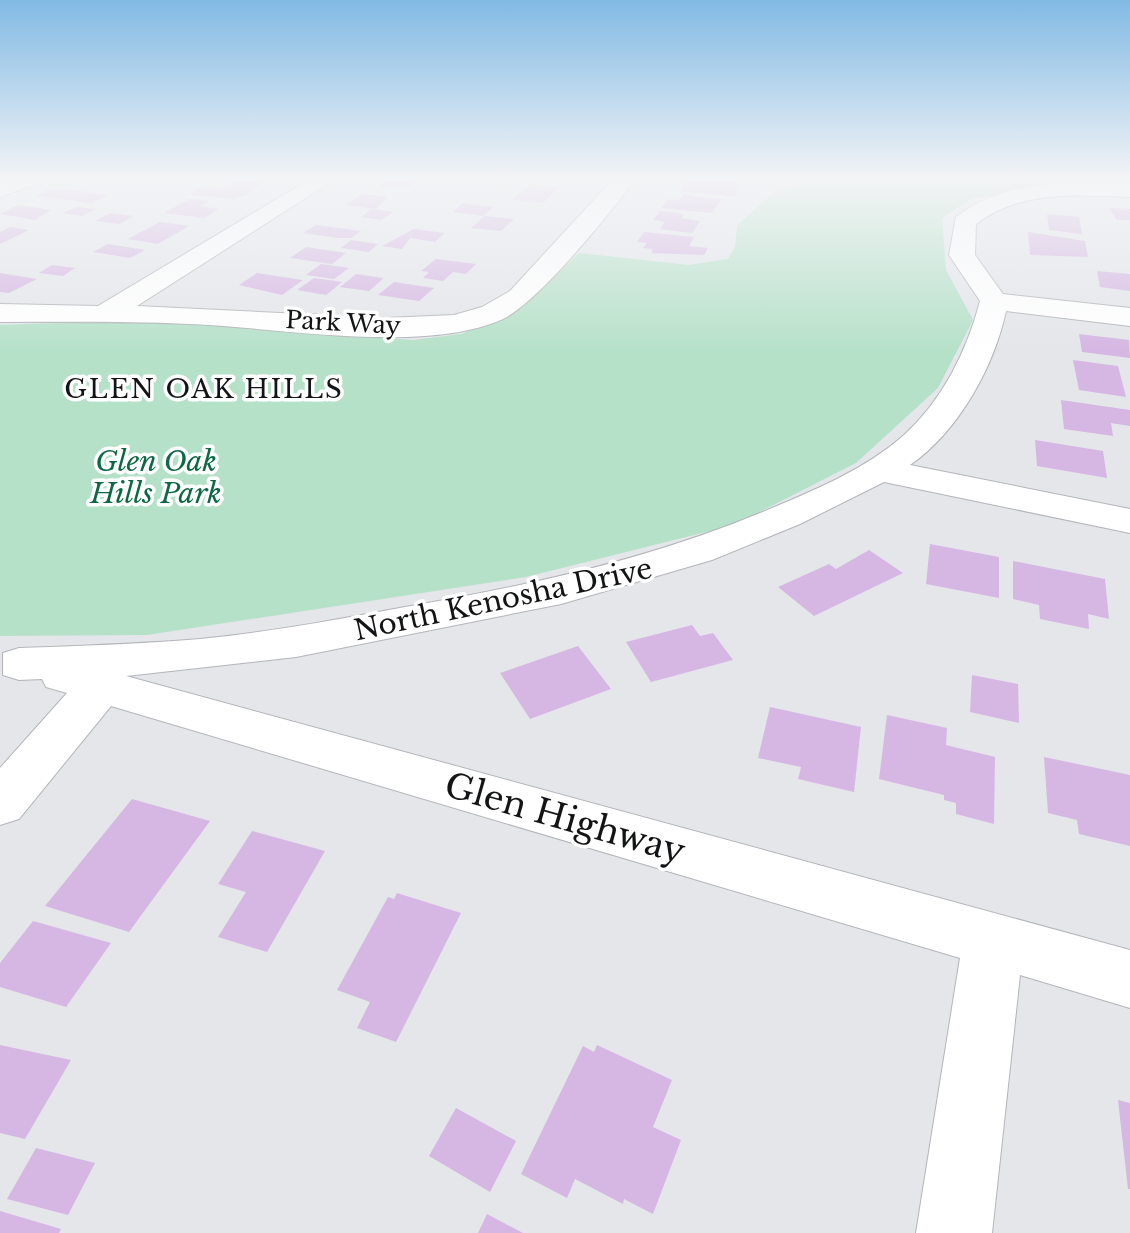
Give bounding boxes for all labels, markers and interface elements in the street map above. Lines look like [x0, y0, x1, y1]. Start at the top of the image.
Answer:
street label: Park Way [285, 305, 402, 340]
district label: GLEN OAK HILLS [64, 373, 344, 405]
park label: Glen Oak Hills Park [89, 444, 222, 511]
street label: North Kenosha Drive [351, 551, 655, 648]
street label: Glen Highway [440, 764, 690, 872]

